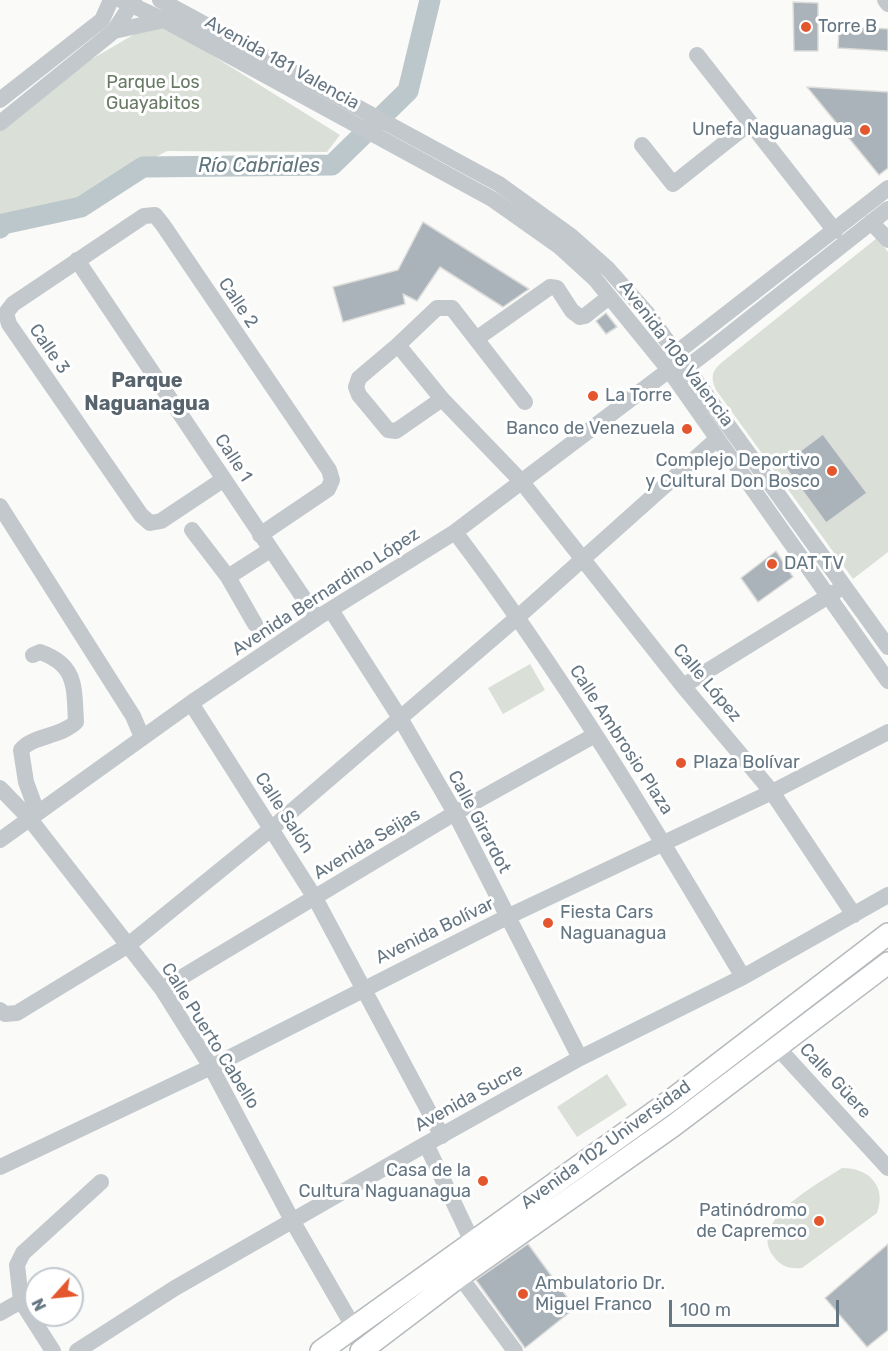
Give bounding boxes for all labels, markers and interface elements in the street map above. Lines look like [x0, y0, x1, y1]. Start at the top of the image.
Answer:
street label: Avenida 181 Valencia [201, 12, 363, 114]
place label: Torre B [818, 16, 877, 38]
marker: Torre B [799, 20, 813, 34]
park label: Parque Los Guayabitos [106, 72, 200, 115]
place label: Unefa Naguanagua [692, 119, 853, 141]
marker: Unefa Naguanagua [858, 123, 872, 137]
water label: Río Cabriales [198, 154, 320, 178]
street label: Calle 2 [213, 274, 263, 332]
street label: Avenida 108 Valencia [614, 277, 738, 431]
street label: Calle 3 [24, 320, 74, 378]
district label: Parque Naguanagua [84, 369, 210, 416]
place label: La Torre [605, 385, 672, 407]
marker: La Torre [586, 389, 600, 403]
place label: Banco de Venezuela [506, 418, 675, 440]
marker: Banco de Venezuela [680, 422, 694, 436]
street label: Calle 1 [210, 430, 256, 486]
place label: Complejo Deportivo y Cultural Don Bosco [645, 450, 820, 492]
marker: Complejo Deportivo y Cultural Don Bosco [825, 464, 839, 478]
street label: Avenida Bernardino López [228, 523, 424, 661]
place label: DAT TV [784, 553, 844, 575]
marker: DAT TV [765, 557, 779, 571]
street label: Calle López [668, 640, 746, 726]
street label: Calle Ambrosio Plaza [565, 661, 677, 819]
place label: Plaza Bolívar [693, 752, 800, 774]
marker: Plaza Bolívar [674, 756, 688, 770]
street label: Calle Girardot [443, 767, 515, 877]
street label: Calle Salón [250, 769, 318, 857]
street label: Avenida Seijas [310, 804, 424, 884]
street label: Avenida Bolívar [372, 893, 498, 969]
place label: Fiesta Cars Naguanagua [560, 902, 666, 944]
marker: Fiesta Cars Naguanagua [541, 916, 555, 930]
street label: Calle Puerto Cabello [156, 959, 264, 1113]
street label: Calle Güere [795, 1039, 875, 1123]
street label: Avenida Sucre [411, 1059, 527, 1137]
street label: Avenida 102 Universidad [517, 1076, 695, 1214]
place label: Casa de la Cultura Naguanagua [299, 1160, 471, 1202]
marker: Casa de la Cultura Naguanagua [476, 1174, 490, 1188]
place label: Patinódromo de Capremco [696, 1200, 807, 1242]
marker: Patinódromo de Capremco [812, 1214, 826, 1228]
north arrow [24, 1267, 84, 1327]
place label: Ambulatorio Dr. Miguel Franco [535, 1273, 665, 1316]
marker: Ambulatorio Dr. Miguel Franco [516, 1287, 530, 1301]
scale bar [672, 1288, 842, 1326]
text: N [28, 1295, 50, 1314]
text: 100 m [680, 1299, 731, 1321]

